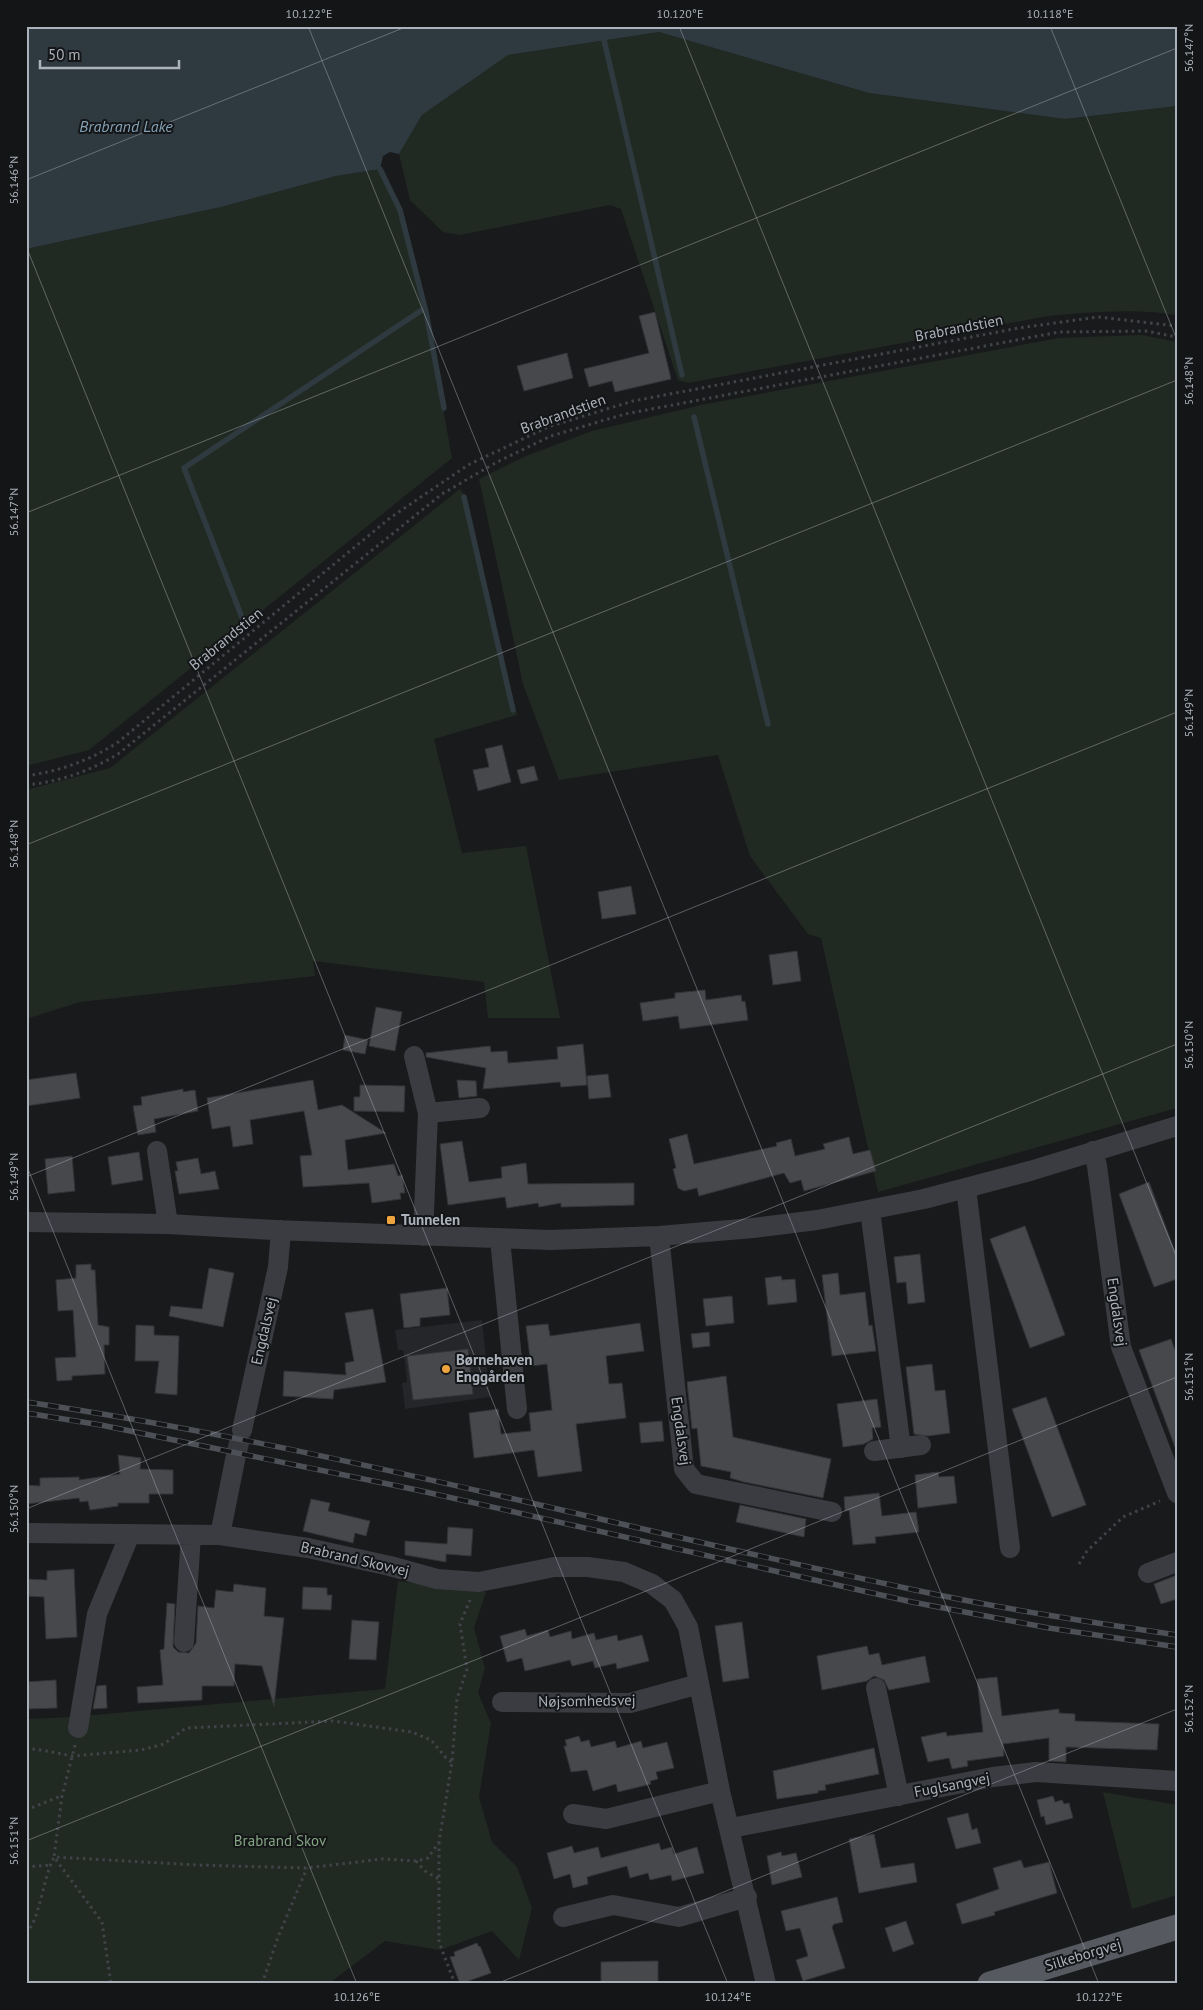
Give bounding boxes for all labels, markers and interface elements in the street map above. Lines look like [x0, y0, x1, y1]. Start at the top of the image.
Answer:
text: 10.122°E [286, 6, 332, 21]
text: 10.120°E [657, 6, 703, 21]
text: 10.118°E [1027, 6, 1073, 21]
text: 56.147°N [1181, 24, 1196, 72]
scale bar [40, 38, 179, 70]
text: 50 m [48, 45, 81, 64]
water label: Brabrand Lake [79, 116, 173, 136]
text: 56.146°N [6, 156, 21, 204]
street label: Brabrandstien [913, 310, 1005, 345]
text: 56.148°N [1181, 357, 1196, 405]
street label: Brabrandstien [518, 389, 608, 438]
text: 56.147°N [6, 488, 21, 536]
street label: Brabrandstien [185, 603, 266, 674]
text: 56.149°N [1181, 689, 1196, 737]
text: 56.148°N [6, 820, 21, 868]
text: 56.150°N [1181, 1021, 1196, 1069]
text: 56.149°N [6, 1153, 21, 1201]
place label: Tunnelen [401, 1210, 460, 1229]
marker: Tunnelen [385, 1214, 397, 1226]
street label: Engdalsvej [1103, 1276, 1132, 1348]
street label: Engdalsvej [246, 1295, 281, 1367]
place label: Børnehaven Enggården [456, 1350, 532, 1386]
text: 56.151°N [1181, 1353, 1196, 1401]
marker: Børnehaven Enggården [440, 1363, 452, 1375]
street label: Engdalsvej [667, 1395, 696, 1467]
text: 56.150°N [6, 1485, 21, 1533]
street label: Brabrand Skovvej [299, 1537, 411, 1580]
text: 56.152°N [1181, 1685, 1196, 1733]
street label: Nøjsomhedsvej [538, 1690, 636, 1711]
street label: Fuglsangvej [912, 1768, 992, 1801]
text: 56.151°N [6, 1817, 21, 1865]
park label: Brabrand Skov [234, 1831, 327, 1850]
street label: Silkeborgvej [1042, 1934, 1123, 1975]
text: 10.126°E [334, 1989, 380, 2004]
text: 10.124°E [705, 1989, 751, 2004]
text: 10.122°E [1076, 1989, 1122, 2004]

